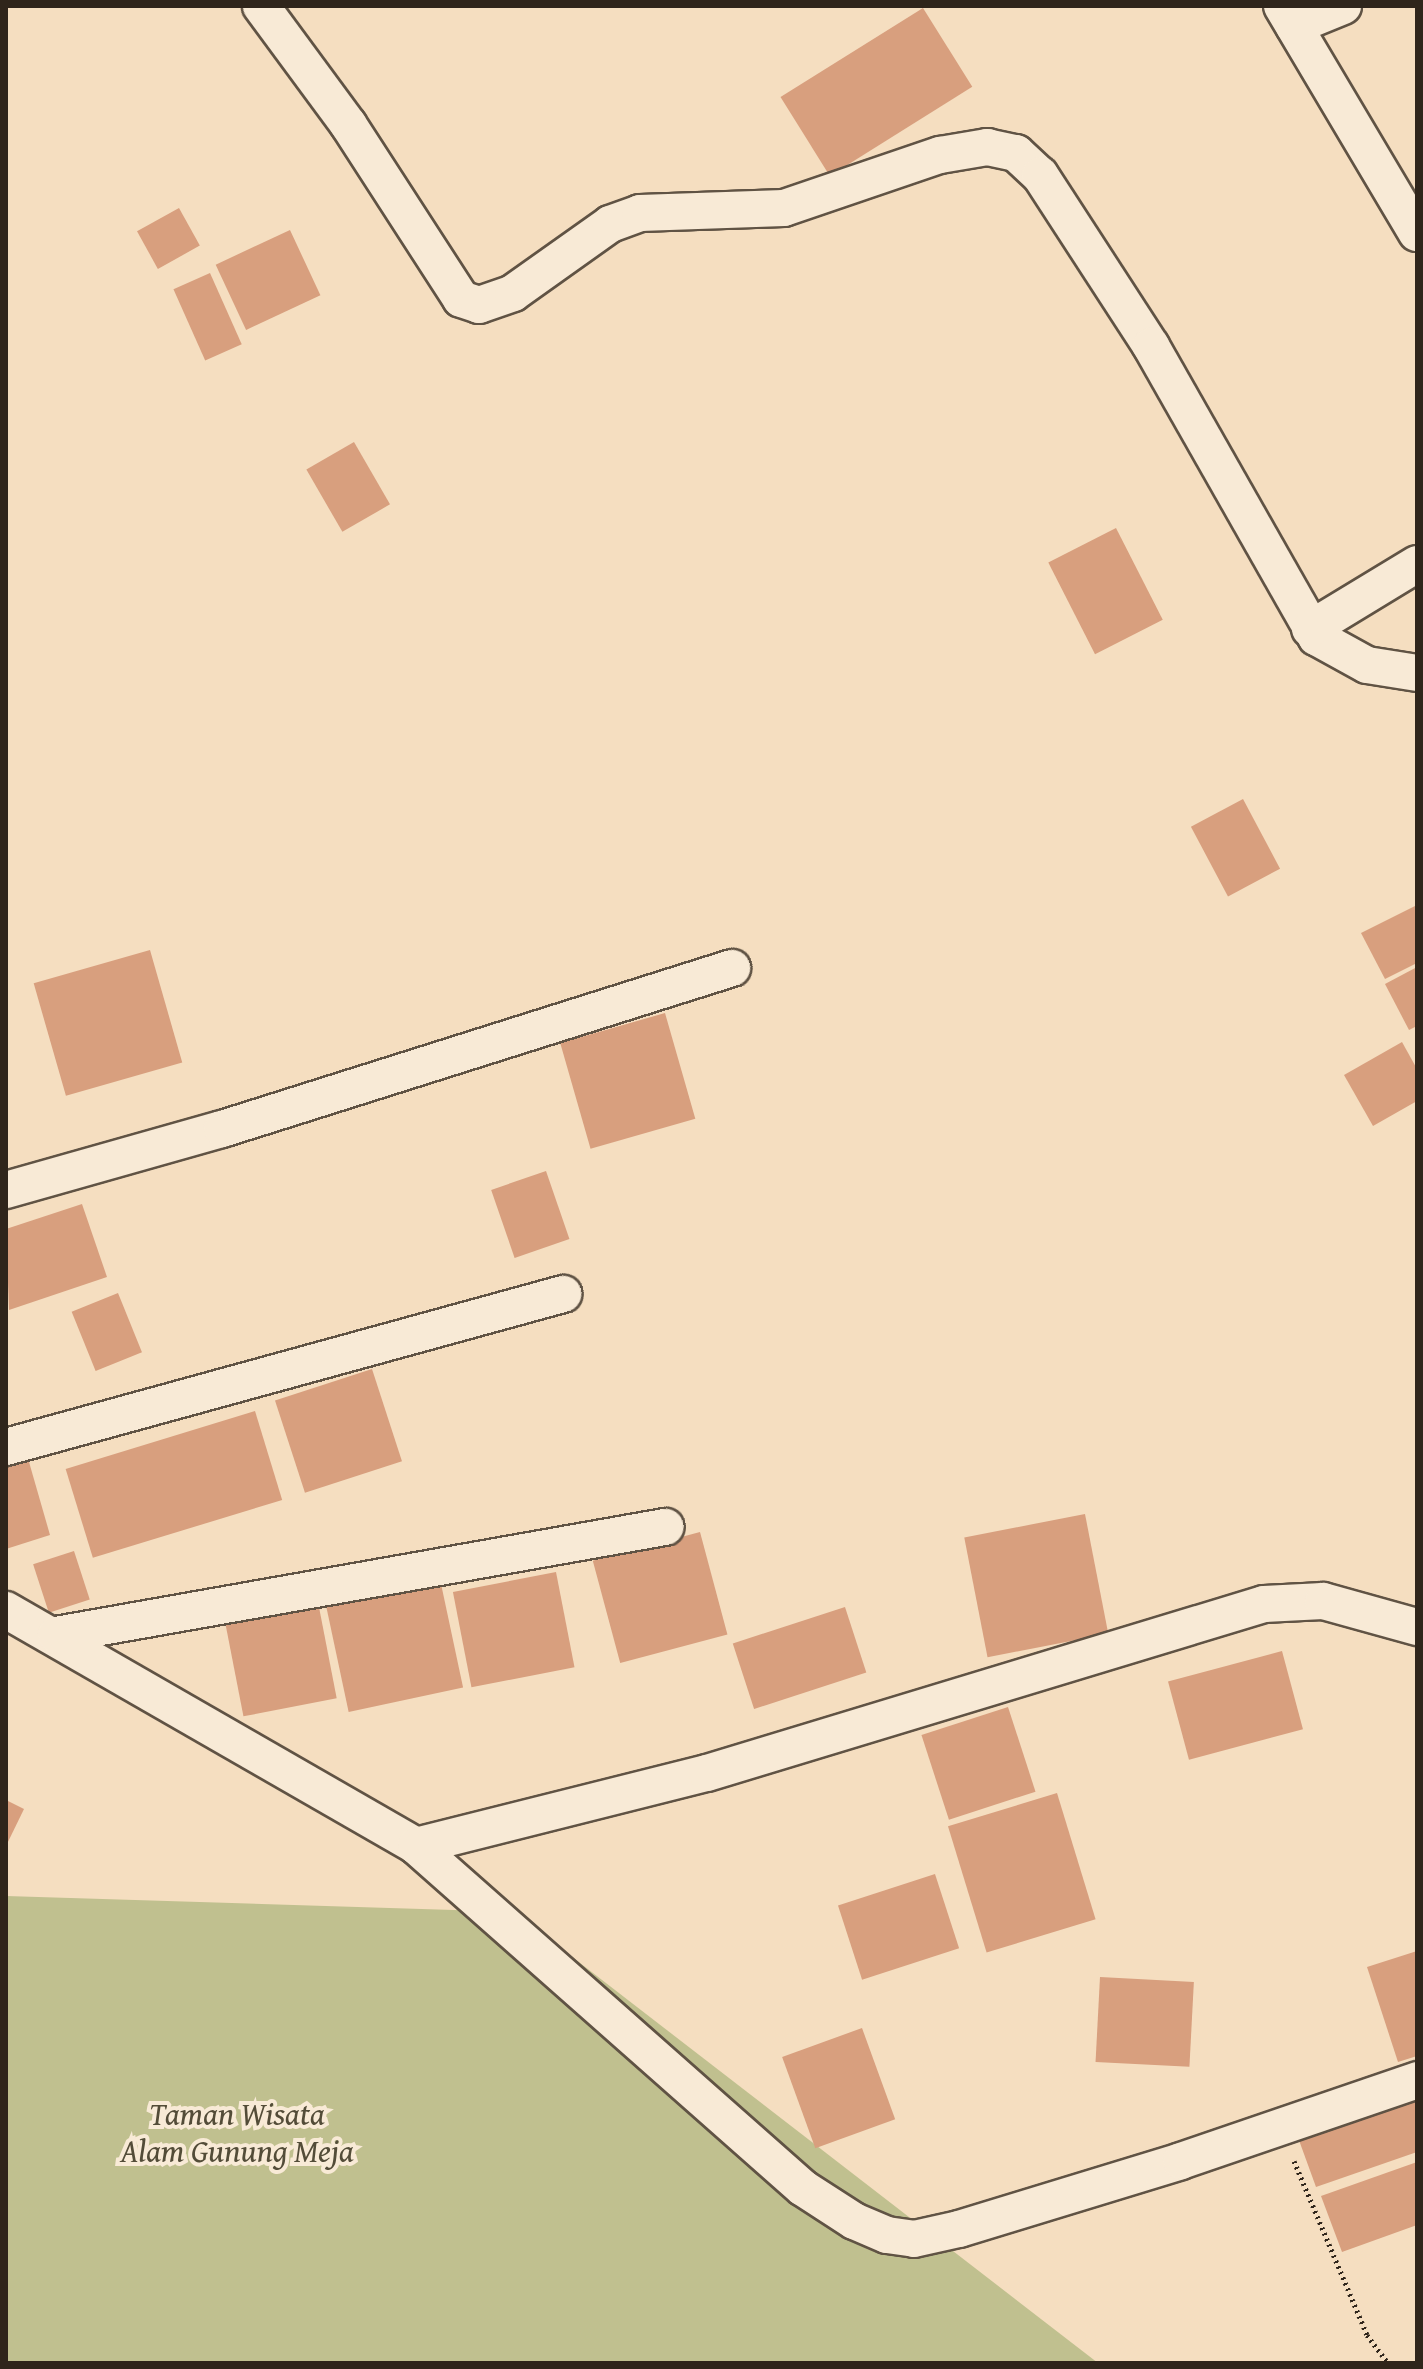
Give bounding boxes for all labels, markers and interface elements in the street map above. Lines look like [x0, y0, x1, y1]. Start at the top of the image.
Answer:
park label: Taman Wisata Alam Gunung Meja [120, 2096, 354, 2171]

